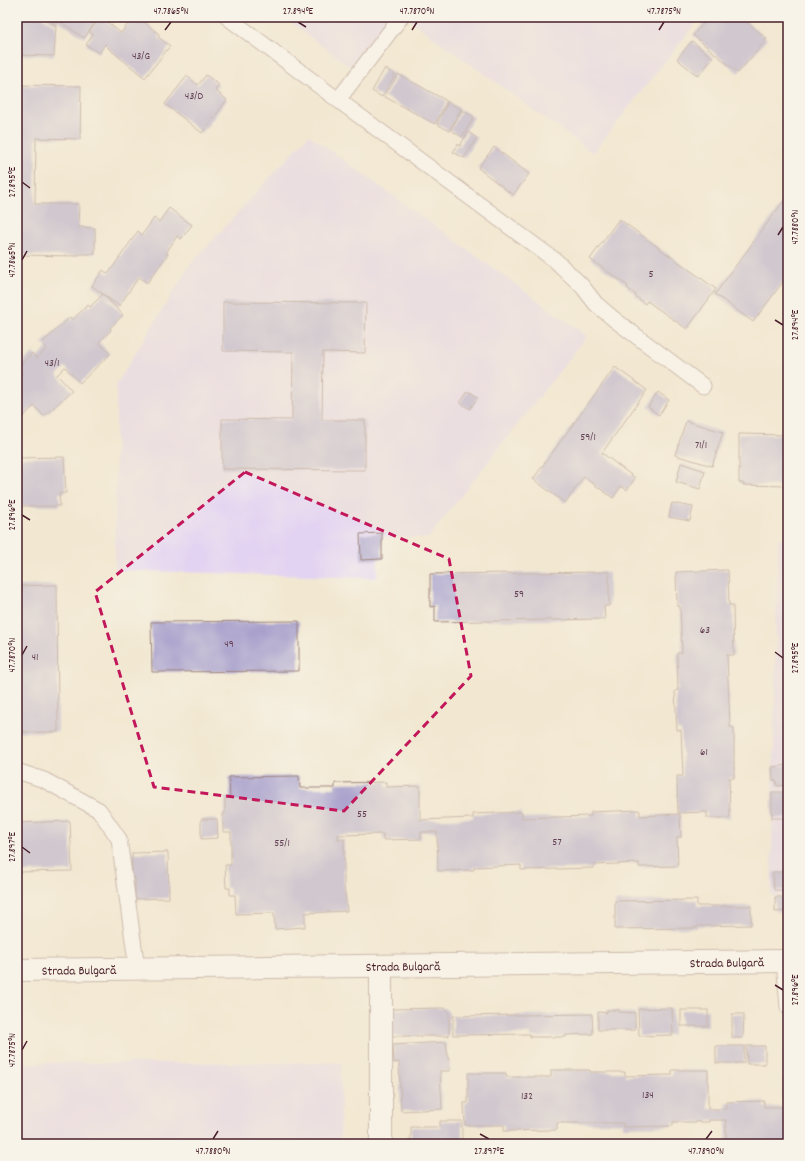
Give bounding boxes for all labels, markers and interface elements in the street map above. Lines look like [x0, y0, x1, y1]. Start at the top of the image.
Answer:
text: 47.7865°N [153, 5, 189, 19]
text: 27.894°E [283, 5, 314, 19]
text: 47.7870°N [400, 5, 435, 19]
text: 47.7875°N [647, 5, 681, 19]
house number: 43/G [132, 49, 151, 65]
house number: 43/D [185, 89, 203, 105]
text: 27.895°E [6, 166, 20, 197]
text: 47.7880°N [789, 209, 803, 245]
text: 47.7865°N [6, 242, 20, 278]
house number: 5 [648, 267, 654, 283]
text: 27.894°E [789, 309, 803, 340]
house number: 43/1 [45, 356, 60, 372]
house number: 59/1 [580, 430, 596, 446]
house number: 71/1 [695, 438, 707, 454]
text: 27.896°E [6, 499, 20, 531]
house number: 59 [514, 587, 524, 603]
house number: 63 [700, 623, 710, 639]
text: 47.7870°N [6, 637, 20, 672]
house number: 49 [224, 637, 234, 653]
text: 27.895°E [789, 642, 803, 673]
house number: 41 [32, 650, 38, 666]
house number: 61 [700, 745, 708, 761]
house number: 55 [357, 807, 367, 823]
text: 27.897°E [6, 832, 20, 862]
house number: 57 [552, 835, 562, 851]
house number: 55/1 [274, 836, 290, 852]
street label: Strada Bulgară [690, 954, 765, 974]
street label: Strada Bulgară [366, 958, 441, 978]
street label: Strada Bulgară [42, 962, 117, 982]
text: 27.896°E [789, 974, 803, 1006]
text: 47.7875°N [6, 1033, 20, 1067]
house number: 134 [642, 1088, 654, 1104]
house number: 132 [521, 1089, 533, 1105]
text: 47.7880°N [195, 1145, 231, 1159]
text: 27.897°E [474, 1145, 504, 1159]
text: 47.7890°N [688, 1145, 724, 1159]

